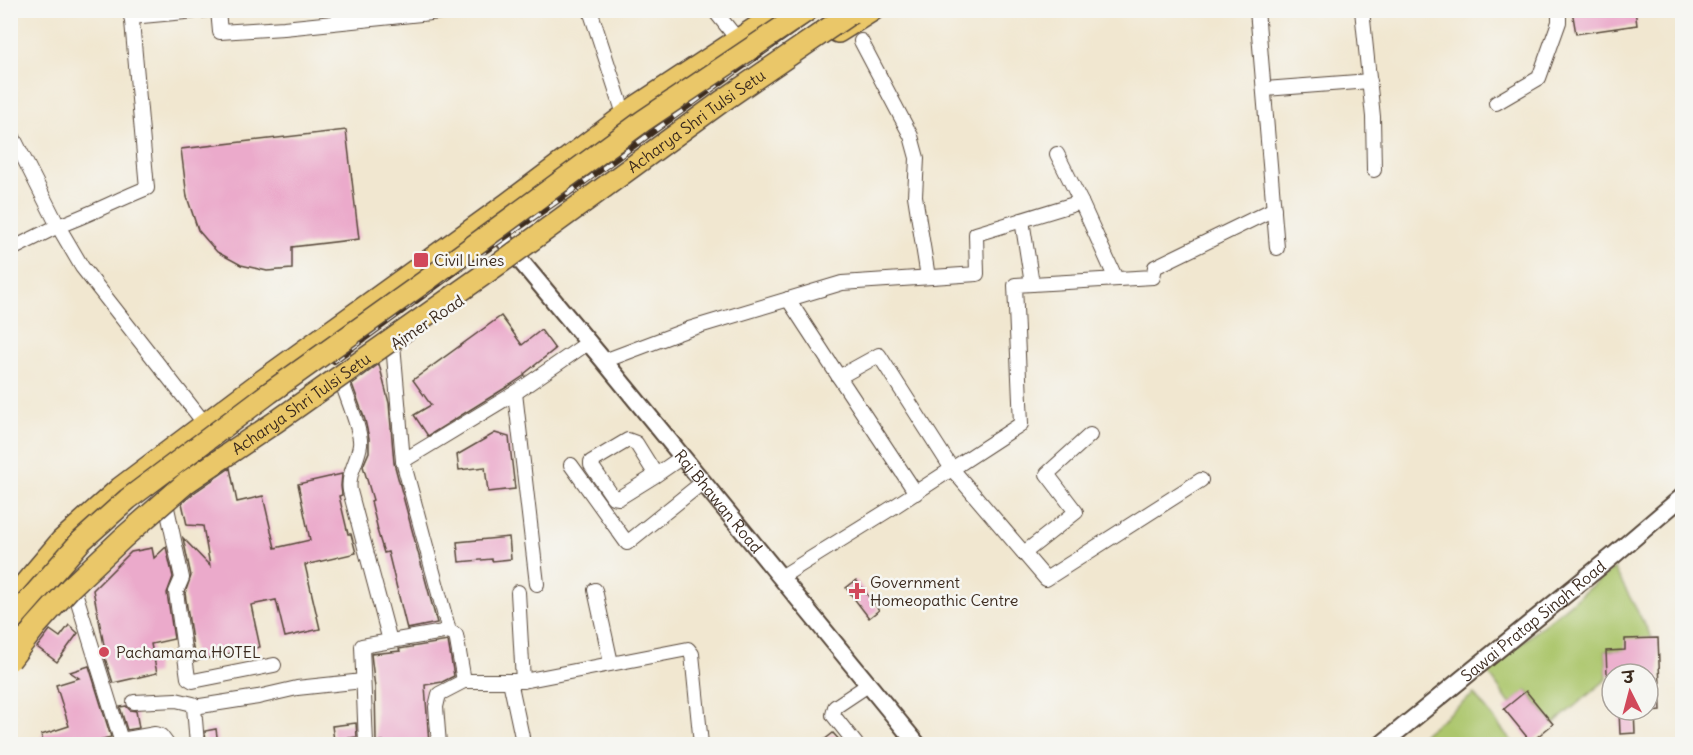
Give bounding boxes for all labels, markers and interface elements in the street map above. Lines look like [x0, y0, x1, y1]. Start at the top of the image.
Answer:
street label: Acharya Shri Tulsi Setu [623, 65, 769, 177]
place label: Civil Lines [434, 250, 504, 270]
marker: Civil Lines [412, 251, 430, 269]
street label: Ajmer Road [386, 290, 468, 354]
street label: Acharya Shri Tulsi Setu [228, 348, 374, 459]
street label: Raj Bhawan Road [670, 445, 767, 557]
street label: Sawai Pratap Singh Road [1457, 556, 1610, 686]
place label: Government Homeopathic Centre [870, 572, 1018, 610]
marker: Government Homeopathic Centre [848, 582, 866, 600]
place label: Pachamama HOTEL [116, 642, 261, 662]
marker: Pachamama HOTEL [97, 645, 111, 659]
north arrow [1600, 662, 1660, 722]
text: उ [1620, 666, 1636, 688]

